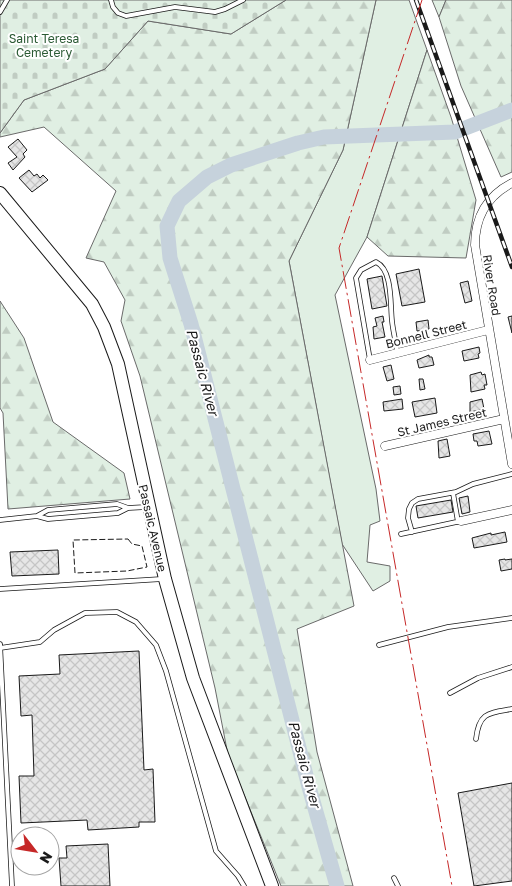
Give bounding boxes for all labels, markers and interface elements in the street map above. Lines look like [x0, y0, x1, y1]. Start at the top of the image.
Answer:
park label: Saint Teresa Cemetery [9, 31, 79, 60]
street label: River Road [480, 253, 504, 317]
street label: Bonnell Street [384, 317, 468, 351]
water label: Passaic River [183, 327, 223, 420]
street label: St James Street [396, 404, 488, 440]
street label: Passaic Avenue [136, 483, 170, 573]
water label: Passaic River [285, 719, 325, 812]
north arrow [10, 826, 60, 876]
text: N [37, 849, 57, 867]

